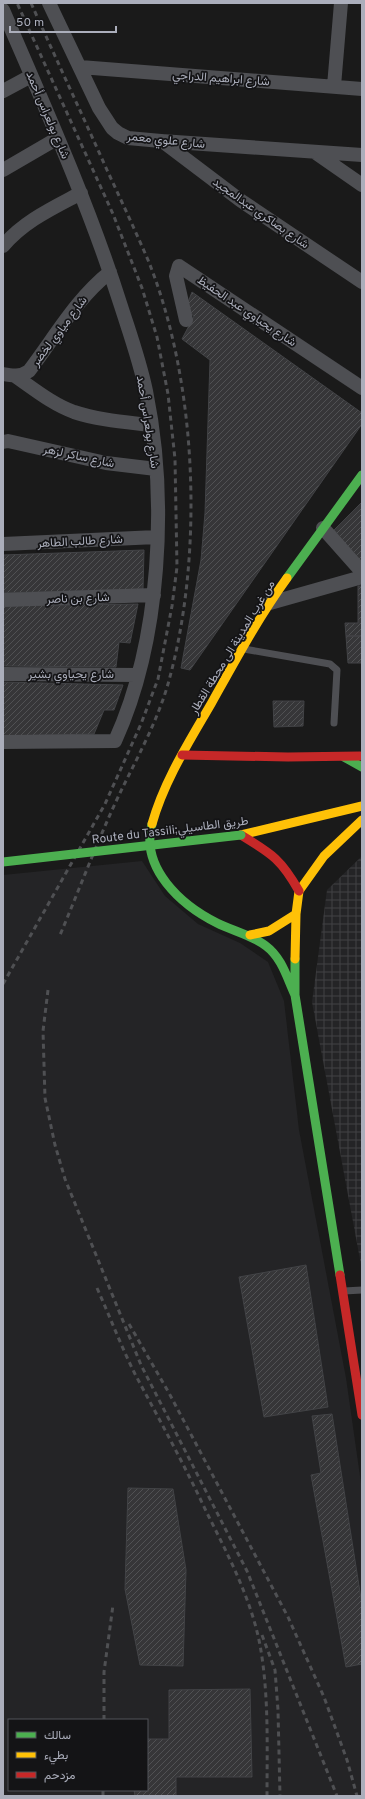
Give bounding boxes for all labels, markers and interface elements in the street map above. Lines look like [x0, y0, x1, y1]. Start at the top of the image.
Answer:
scale bar [10, 8, 116, 34]
text: 50 m [16, 15, 44, 31]
street label: شارع ابراهيم الدراجي [172, 68, 270, 91]
street label: شارع بولعراس أحمد [21, 69, 73, 162]
street label: شارع علوي معمر [125, 129, 206, 154]
street label: شارع بصاكري عبدالمجيد [209, 175, 312, 254]
street label: شارع يحياوي عبد الحفيظ [193, 273, 299, 352]
street label: شارع مياوي لخضر [28, 293, 92, 371]
street label: شارع بولعراس أحمد [132, 375, 162, 470]
street label: شارع ساكر لزهر [41, 441, 116, 472]
street label: شارع طالب الطاهر [36, 532, 123, 552]
street label: من غرب المدينة الى محطة القطار [186, 578, 279, 718]
street label: شارع بن ناصر [45, 590, 110, 608]
street label: شارع يحياوي بشير [27, 667, 114, 684]
street label: Route du Tassili;طريق الطاسيلي [91, 813, 250, 850]
legend [8, 1719, 148, 1791]
text: سالك [44, 1728, 71, 1744]
text: بطيء [44, 1748, 68, 1765]
text: مزدحم [44, 1768, 75, 1784]

